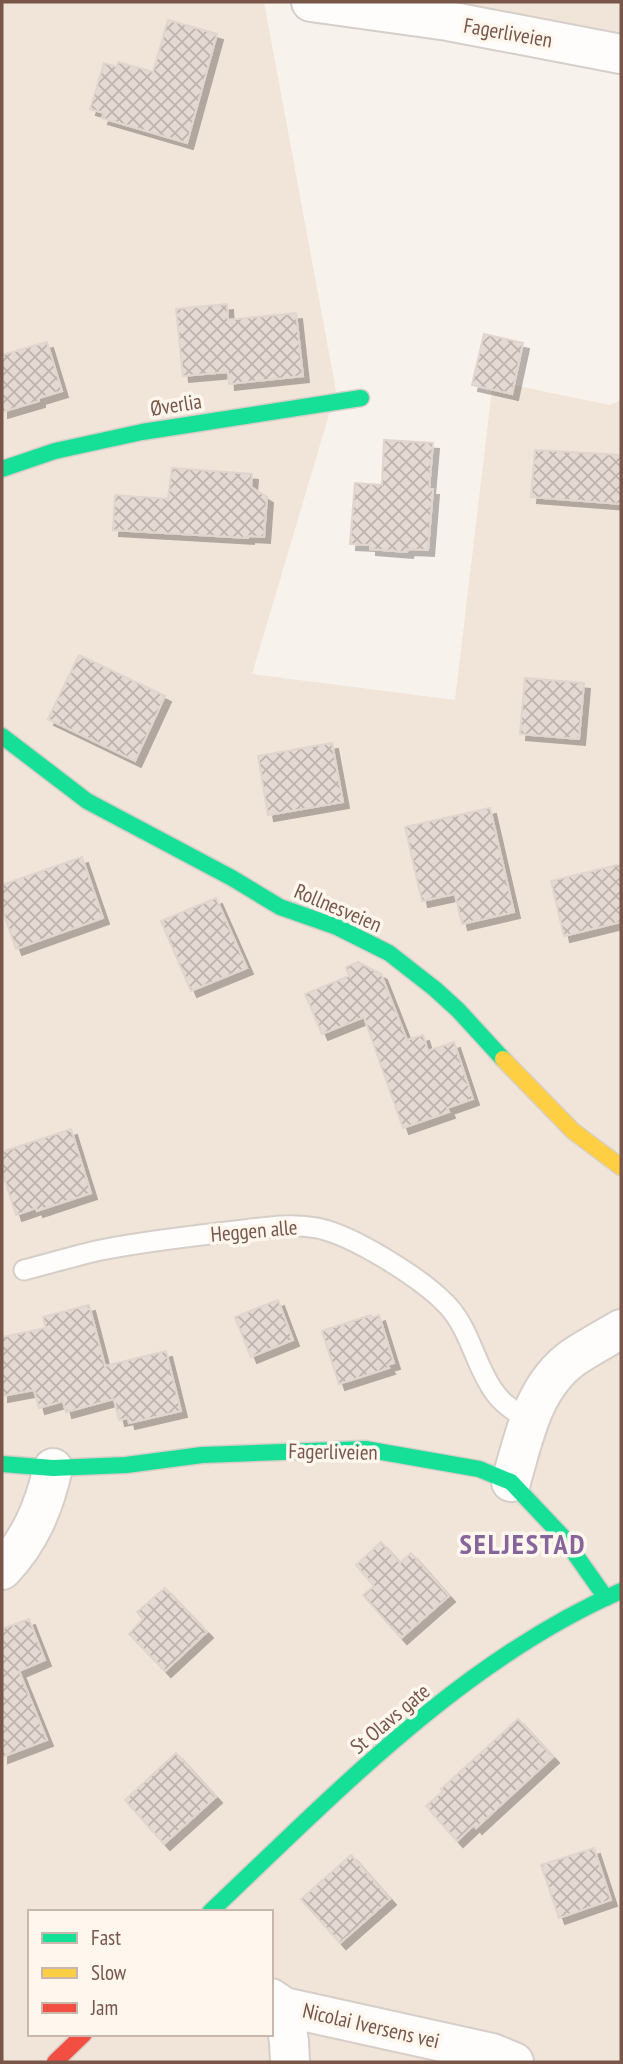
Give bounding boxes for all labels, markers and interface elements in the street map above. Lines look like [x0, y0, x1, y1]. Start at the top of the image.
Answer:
street label: Fagerliveien [462, 11, 554, 54]
street label: Øverlia [148, 387, 204, 422]
street label: Rollnesveien [290, 877, 386, 938]
street label: Heggen alle [209, 1213, 299, 1248]
street label: Fagerliveien [288, 1437, 378, 1466]
district label: SELJESTAD [459, 1525, 587, 1562]
street label: St Olavs gate [344, 1678, 435, 1760]
legend [28, 1910, 273, 2036]
text: Fast [91, 1924, 121, 1951]
text: Slow [91, 1959, 127, 1986]
text: Jam [90, 1994, 118, 2021]
street label: Nicolai Iversens vei [300, 1997, 442, 2054]

